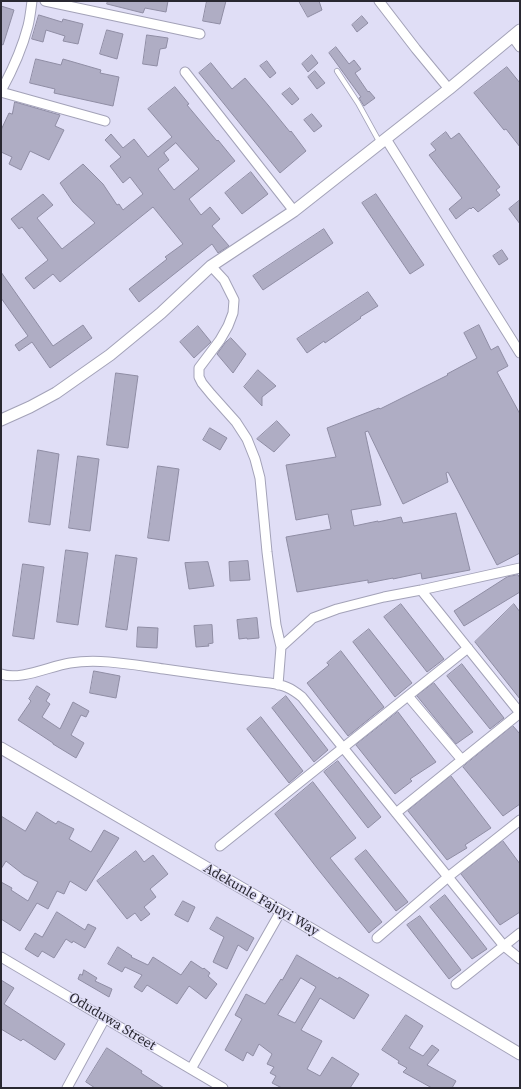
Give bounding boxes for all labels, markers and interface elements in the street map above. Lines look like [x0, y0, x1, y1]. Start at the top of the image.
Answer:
street label: Adekunle Fajuyi Way [200, 860, 322, 940]
street label: Oduduwa Street [65, 989, 159, 1055]

